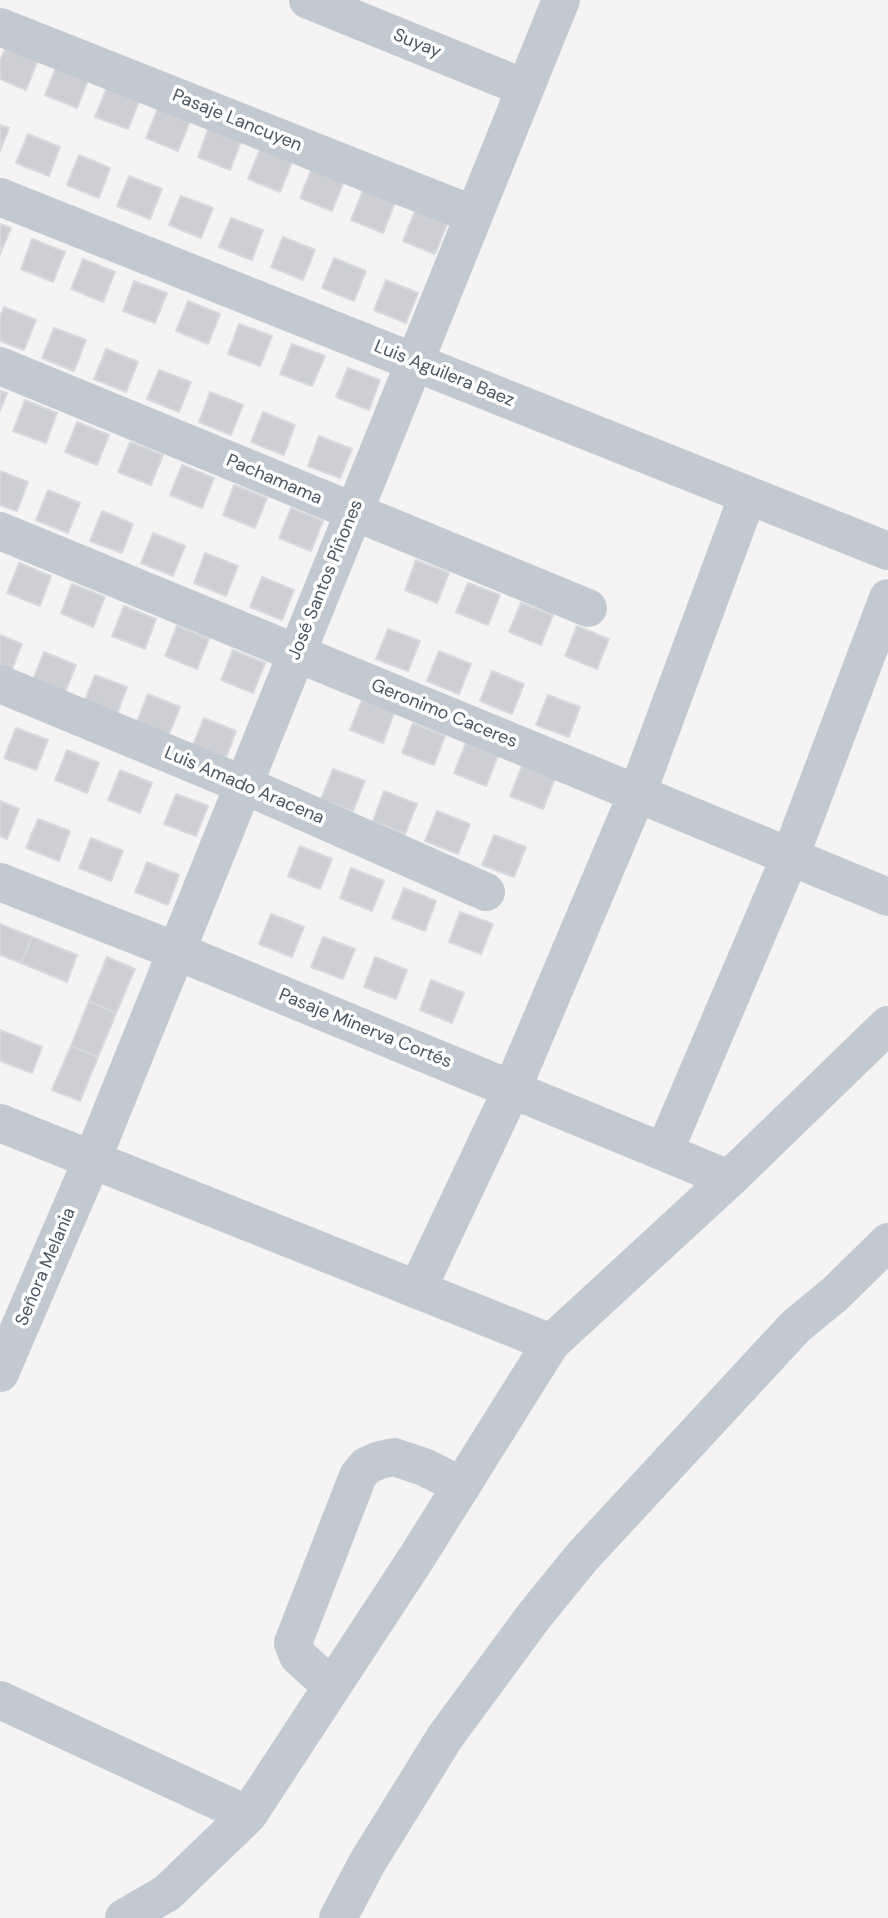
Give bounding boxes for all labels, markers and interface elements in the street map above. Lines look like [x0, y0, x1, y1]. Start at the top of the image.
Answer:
street label: Suyay [390, 25, 444, 63]
street label: Pasaje Lancuyen [169, 85, 305, 157]
street label: Luis Aguilera Baez [371, 336, 517, 412]
street label: Pachamama [223, 450, 325, 510]
street label: José Santos Piñones [284, 497, 368, 663]
street label: Geronimo Caceres [368, 675, 520, 753]
street label: Luis Amado Aracena [161, 743, 327, 829]
street label: Pasaje Minerva Cortés [275, 984, 455, 1074]
street label: Señora Melania [11, 1205, 81, 1329]

